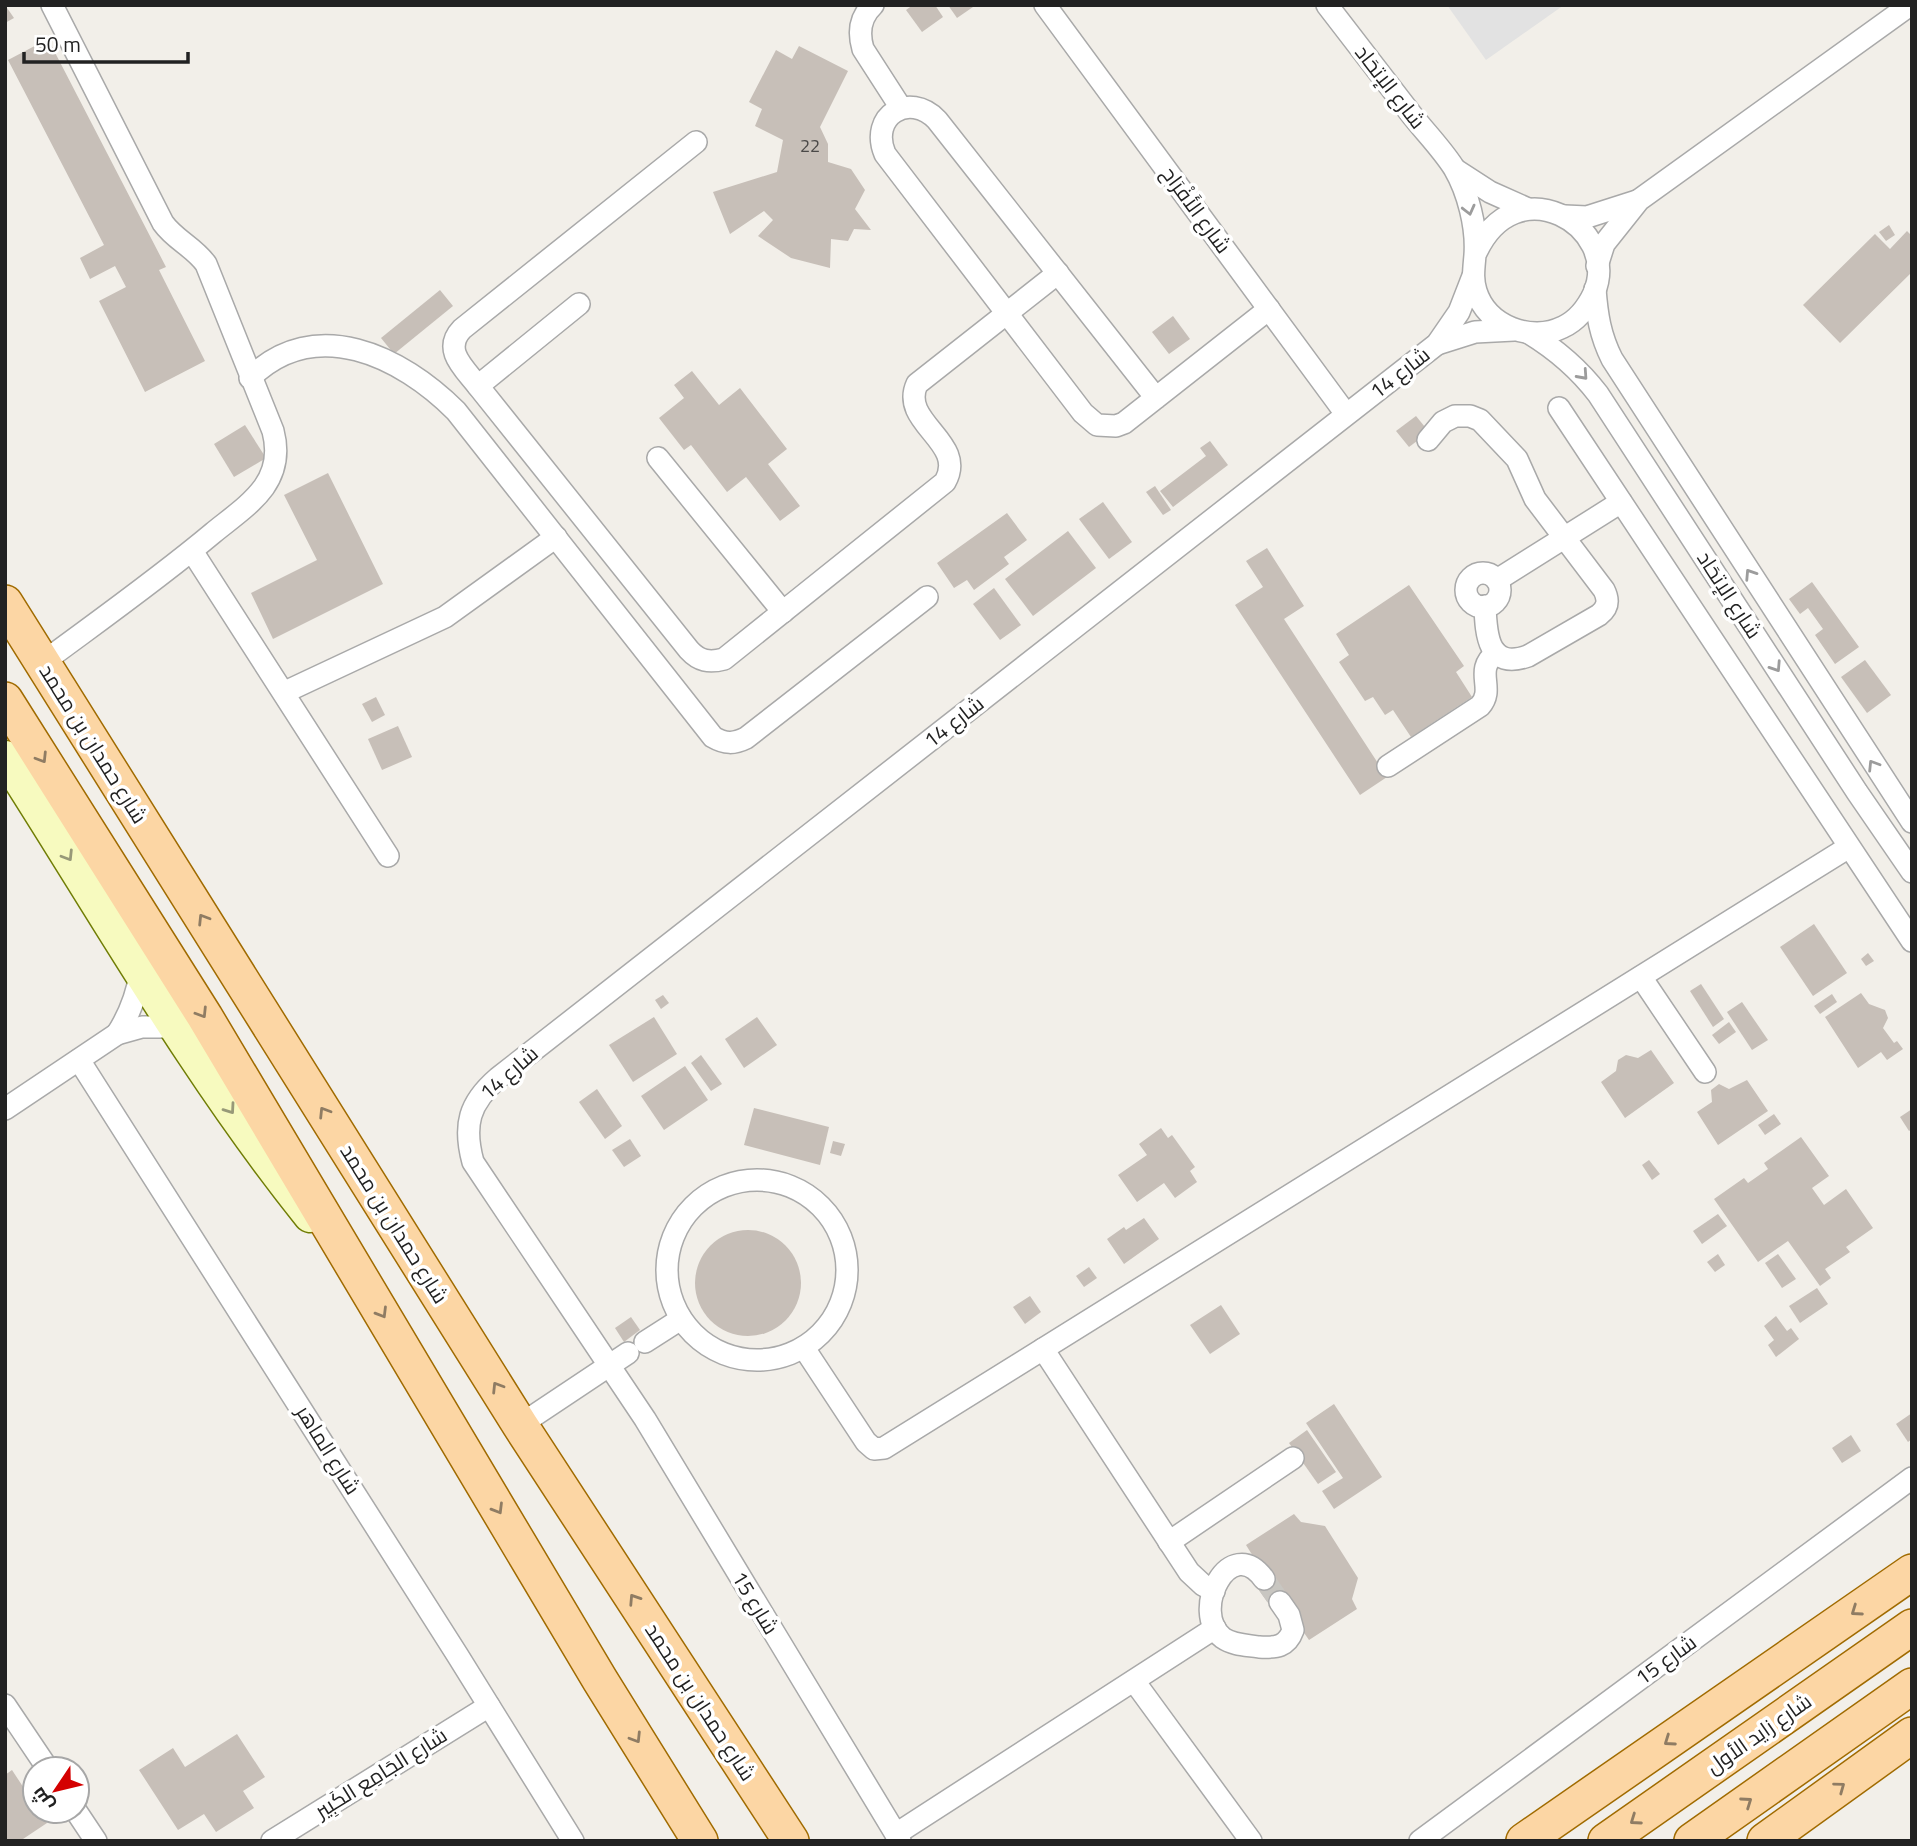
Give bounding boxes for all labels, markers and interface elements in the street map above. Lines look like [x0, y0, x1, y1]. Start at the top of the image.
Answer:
scale bar [24, 21, 189, 65]
text: 50 m [35, 28, 81, 60]
street label: شارع الإتحَاد [1348, 37, 1434, 135]
house number: 22 [800, 132, 820, 159]
street label: شارع الأَفْرَاح [1154, 159, 1240, 260]
one-way arrow [1461, 204, 1475, 216]
street label: شارع 14 [1362, 338, 1436, 406]
one-way arrow [1575, 367, 1587, 380]
street label: شارع الإتحَاد [1689, 544, 1770, 645]
one-way arrow [1745, 569, 1758, 582]
street label: شارع حمدان بن محمد [32, 657, 156, 830]
one-way arrow [1767, 659, 1780, 672]
street label: شارع 14 [916, 687, 990, 755]
one-way arrow [33, 751, 46, 764]
one-way arrow [1869, 760, 1882, 773]
one-way arrow [60, 848, 73, 861]
one-way arrow [198, 913, 211, 926]
one-way arrow [194, 1005, 207, 1018]
street label: شارع 14 [472, 1038, 545, 1107]
one-way arrow [222, 1101, 234, 1114]
one-way arrow [319, 1106, 332, 1119]
street label: شارع حمدان بن محمد [333, 1137, 457, 1310]
one-way arrow [374, 1305, 387, 1318]
one-way arrow [492, 1382, 505, 1395]
street label: شارع الماهر [288, 1398, 369, 1500]
one-way arrow [490, 1501, 503, 1514]
street label: شارع 15 [724, 1565, 787, 1640]
one-way arrow [629, 1594, 642, 1607]
one-way arrow [1851, 1603, 1864, 1615]
street label: شارع حمدان بن محمد [638, 1616, 764, 1787]
street label: شارع 15 [1628, 1626, 1703, 1692]
street label: شارع زايد الأول [1699, 1685, 1818, 1781]
street label: شارع الجَامِع الكَبِير [307, 1719, 453, 1826]
one-way arrow [628, 1731, 641, 1744]
one-way arrow [1664, 1733, 1677, 1745]
north arrow [21, 1755, 91, 1825]
text: ش [23, 1782, 61, 1818]
one-way arrow [1832, 1782, 1845, 1795]
one-way arrow [1739, 1797, 1752, 1810]
one-way arrow [1630, 1812, 1643, 1824]

